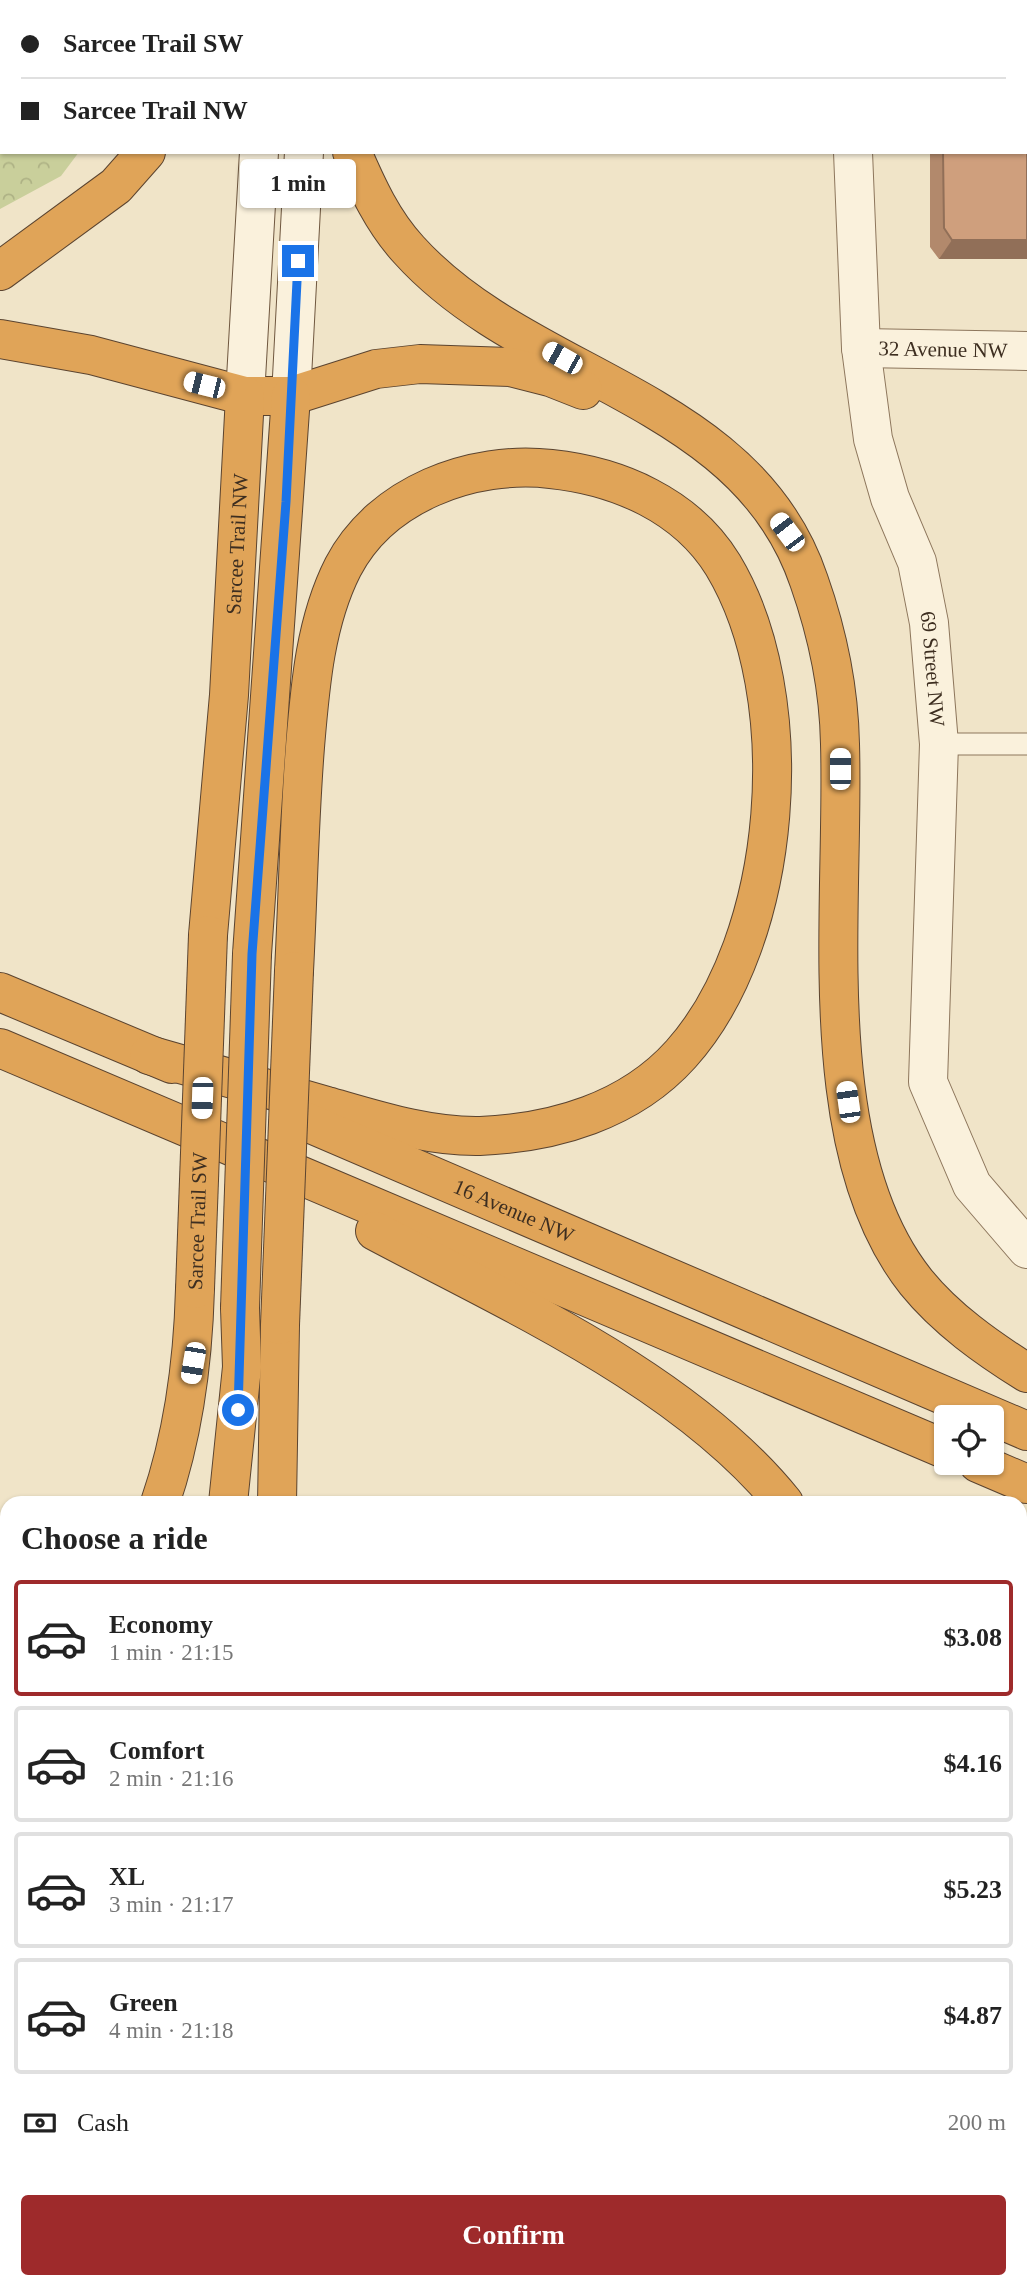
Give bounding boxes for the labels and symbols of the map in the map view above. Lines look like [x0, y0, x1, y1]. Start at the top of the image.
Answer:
callout: 1 min [240, 160, 356, 208]
route end [282, 245, 314, 277]
street label: 32 Avenue NW [878, 336, 1008, 363]
car [539, 339, 586, 377]
car [182, 370, 227, 400]
street label: Sarcee Trail NW [221, 473, 253, 615]
car [766, 509, 809, 555]
street label: 69 Street NW [915, 609, 950, 728]
car [830, 748, 851, 790]
car [191, 1077, 214, 1119]
car [835, 1080, 862, 1124]
street label: Sarcee Trail SW [183, 1152, 212, 1290]
street label: 16 Avenue NW [450, 1174, 578, 1247]
car [180, 1340, 207, 1386]
route start [222, 1394, 254, 1426]

